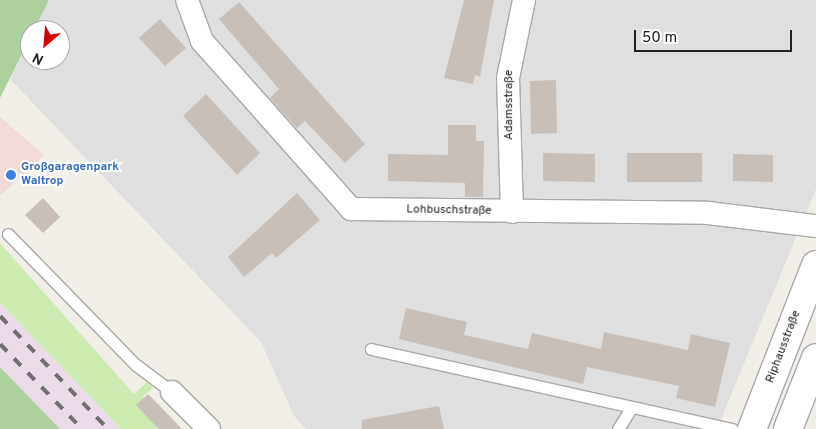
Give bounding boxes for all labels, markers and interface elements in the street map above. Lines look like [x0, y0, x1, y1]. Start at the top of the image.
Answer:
north arrow [20, 20, 70, 70]
scale bar [636, 20, 794, 52]
text: 50 m [642, 29, 677, 48]
text: N [30, 48, 47, 68]
street label: Adamsstraße [503, 70, 517, 140]
place label: Großgaragenpark Waltrop [21, 161, 119, 189]
marker: Großgaragenpark Waltrop [5, 169, 17, 181]
street label: Lohbuschstraße [406, 203, 492, 219]
street label: Riphausstraße [764, 309, 804, 385]

